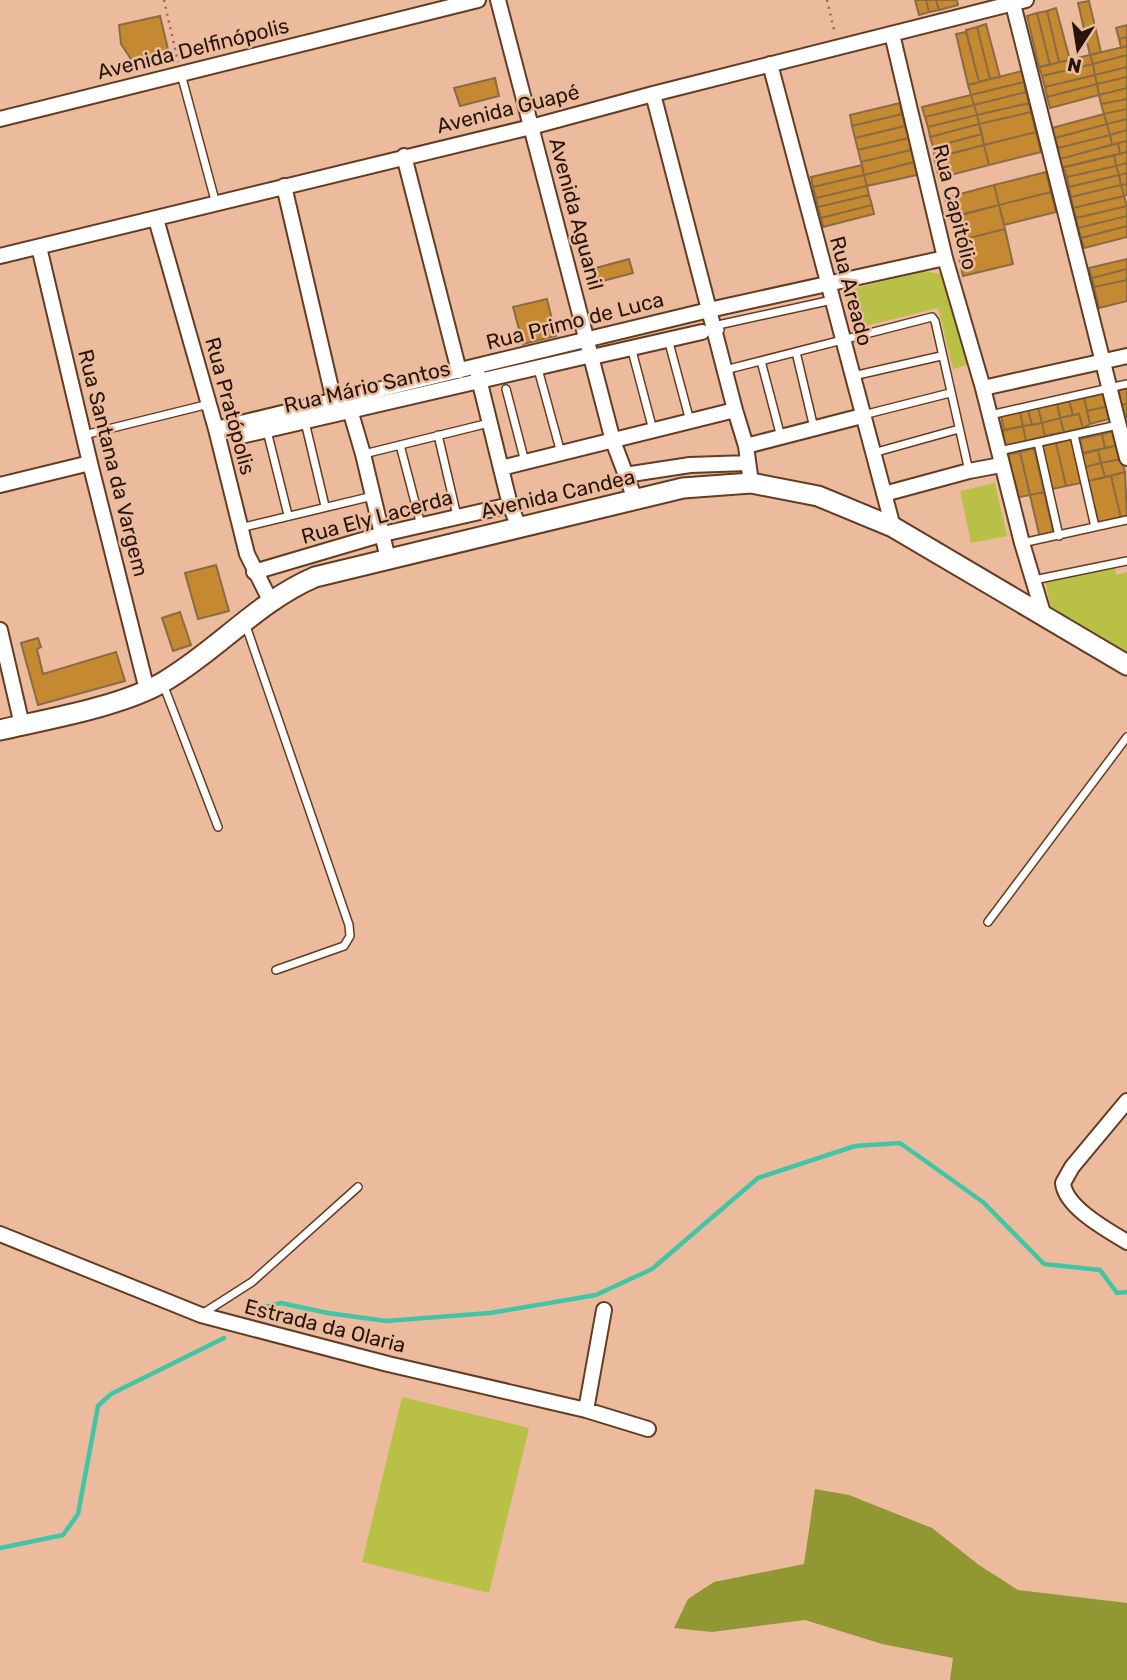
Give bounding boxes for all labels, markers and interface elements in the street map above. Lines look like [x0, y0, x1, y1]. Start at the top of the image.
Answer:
street label: Avenida Delfinópolis [94, 13, 291, 84]
north arrow [1043, 14, 1113, 84]
text: N [1065, 52, 1084, 78]
street label: Avenida Guapé [434, 79, 582, 138]
street label: Avenida Aguanil [544, 135, 609, 293]
street label: Rua Capitólio [928, 141, 983, 272]
street label: Rua Areado [825, 233, 878, 348]
street label: Rua Primo de Luca [483, 286, 666, 355]
street label: Rua Pratópolis [200, 334, 261, 478]
street label: Rua Santana da Vargem [73, 347, 154, 579]
street label: Rua Mário Santos [281, 355, 452, 418]
street label: Avenida Candea [478, 464, 637, 523]
street label: Rua Ely Lacerda [298, 484, 455, 549]
street label: Estrada da Olaria [242, 1293, 408, 1358]

